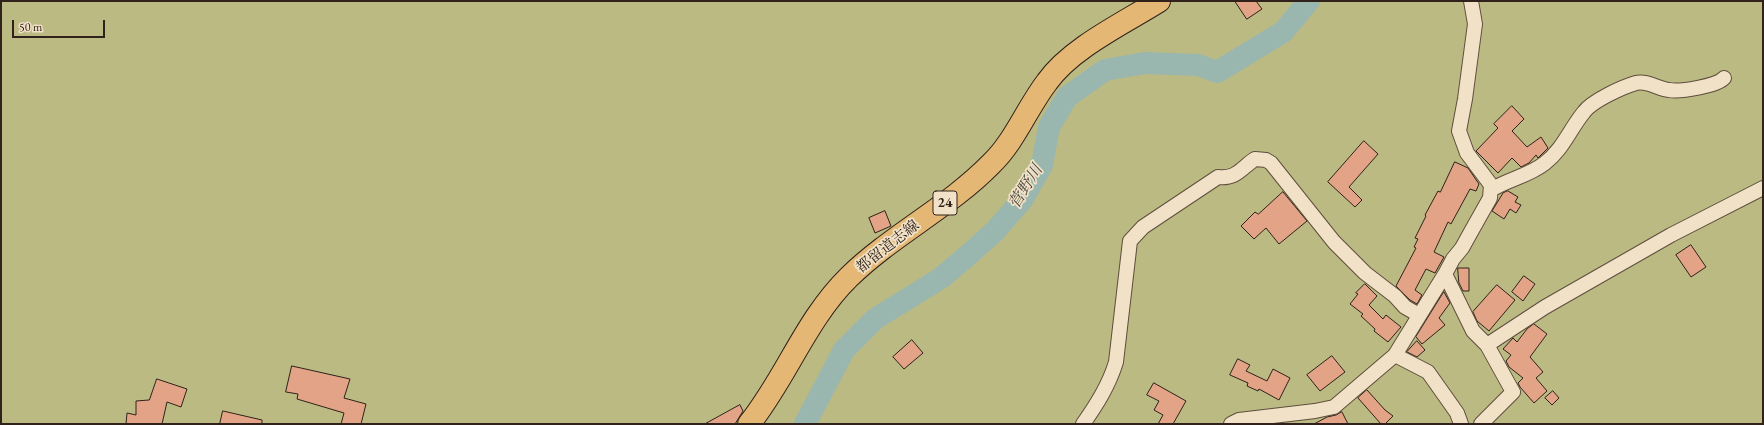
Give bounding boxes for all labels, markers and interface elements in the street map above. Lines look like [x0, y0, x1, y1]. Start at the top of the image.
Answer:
scale bar [14, 12, 107, 38]
text: 50 m [19, 19, 42, 35]
water label: 菅野川 [1005, 162, 1047, 212]
road number: 24 [933, 191, 957, 215]
street label: 都留道志線 [853, 217, 923, 277]

